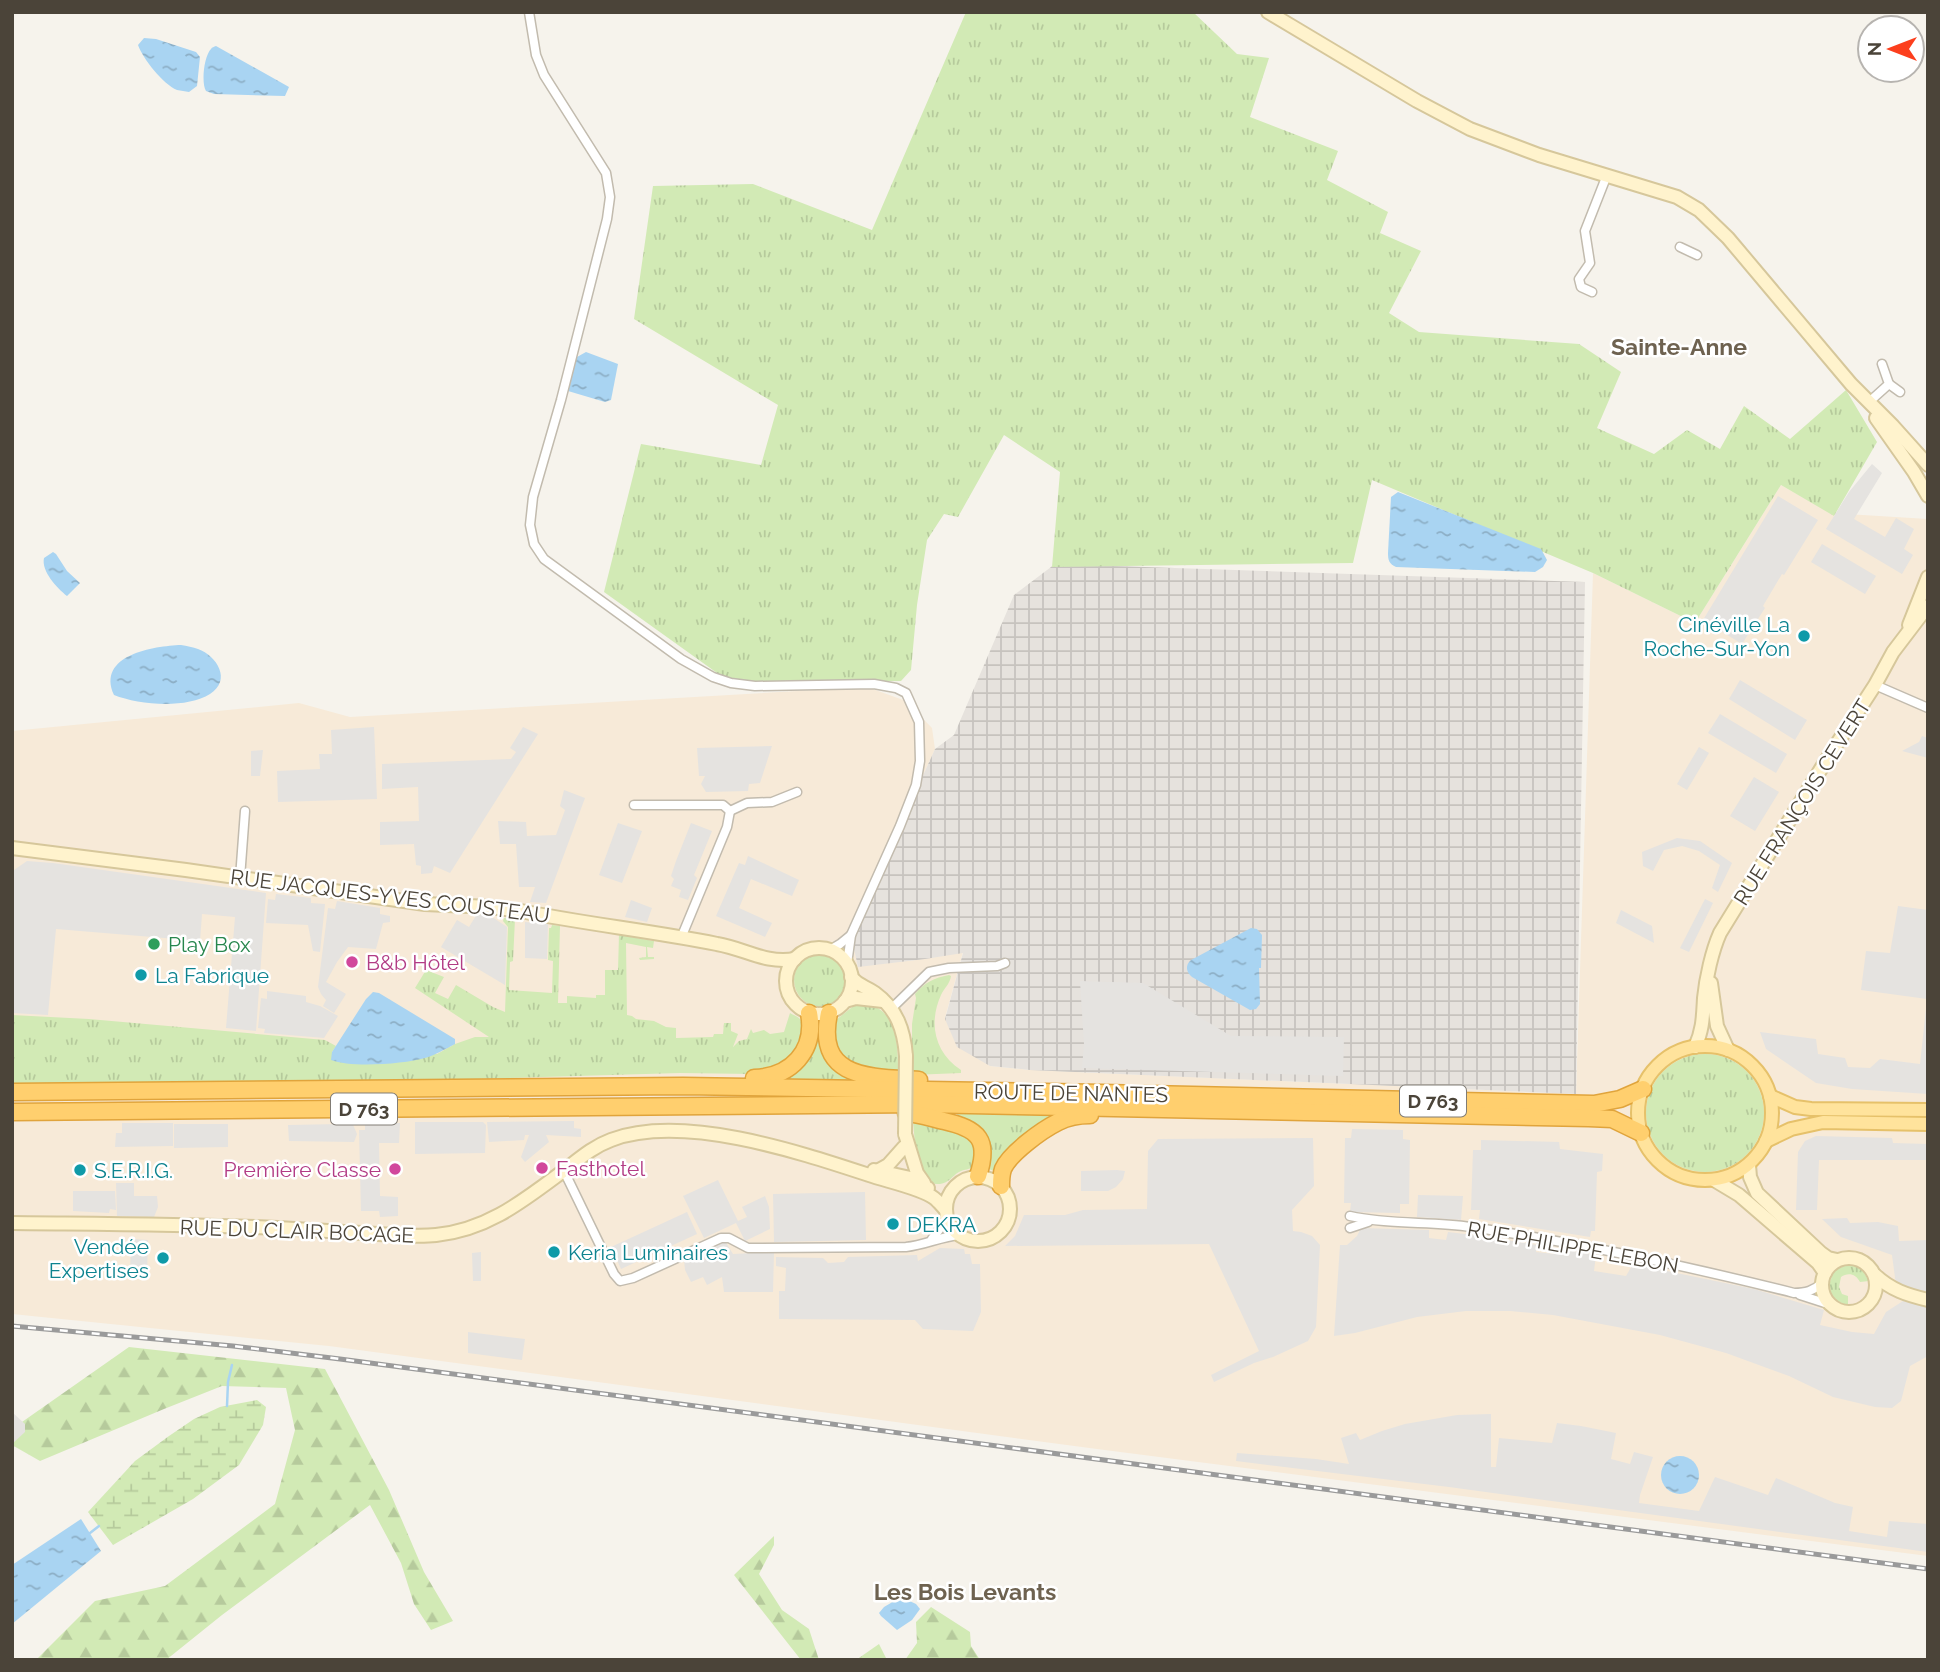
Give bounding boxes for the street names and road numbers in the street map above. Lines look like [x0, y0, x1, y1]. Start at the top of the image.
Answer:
street label: RUE FRANÇOIS CEVERT [1728, 694, 1876, 910]
street label: RUE JACQUES-YVES COUSTEAU [229, 864, 551, 928]
street label: ROUTE DE NANTES [974, 1079, 1169, 1107]
road number: D 763 [1400, 1086, 1466, 1116]
road number: D 763 [331, 1093, 397, 1124]
street label: RUE DU CLAIR BOCAGE [179, 1214, 415, 1248]
street label: RUE PHILIPPE LEBON [1465, 1216, 1681, 1278]

